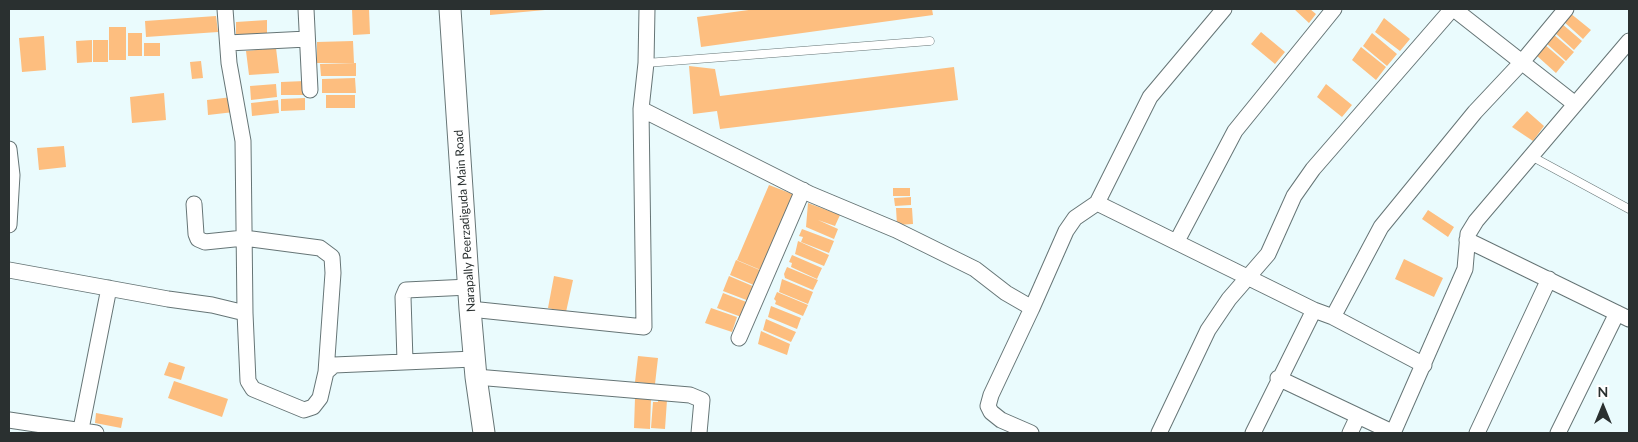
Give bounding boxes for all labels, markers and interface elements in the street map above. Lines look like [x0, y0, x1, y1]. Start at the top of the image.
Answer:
street label: Narapally Peerzadiguda Main Road [451, 129, 479, 313]
north arrow [1578, 382, 1628, 432]
text: N [1598, 383, 1608, 400]

